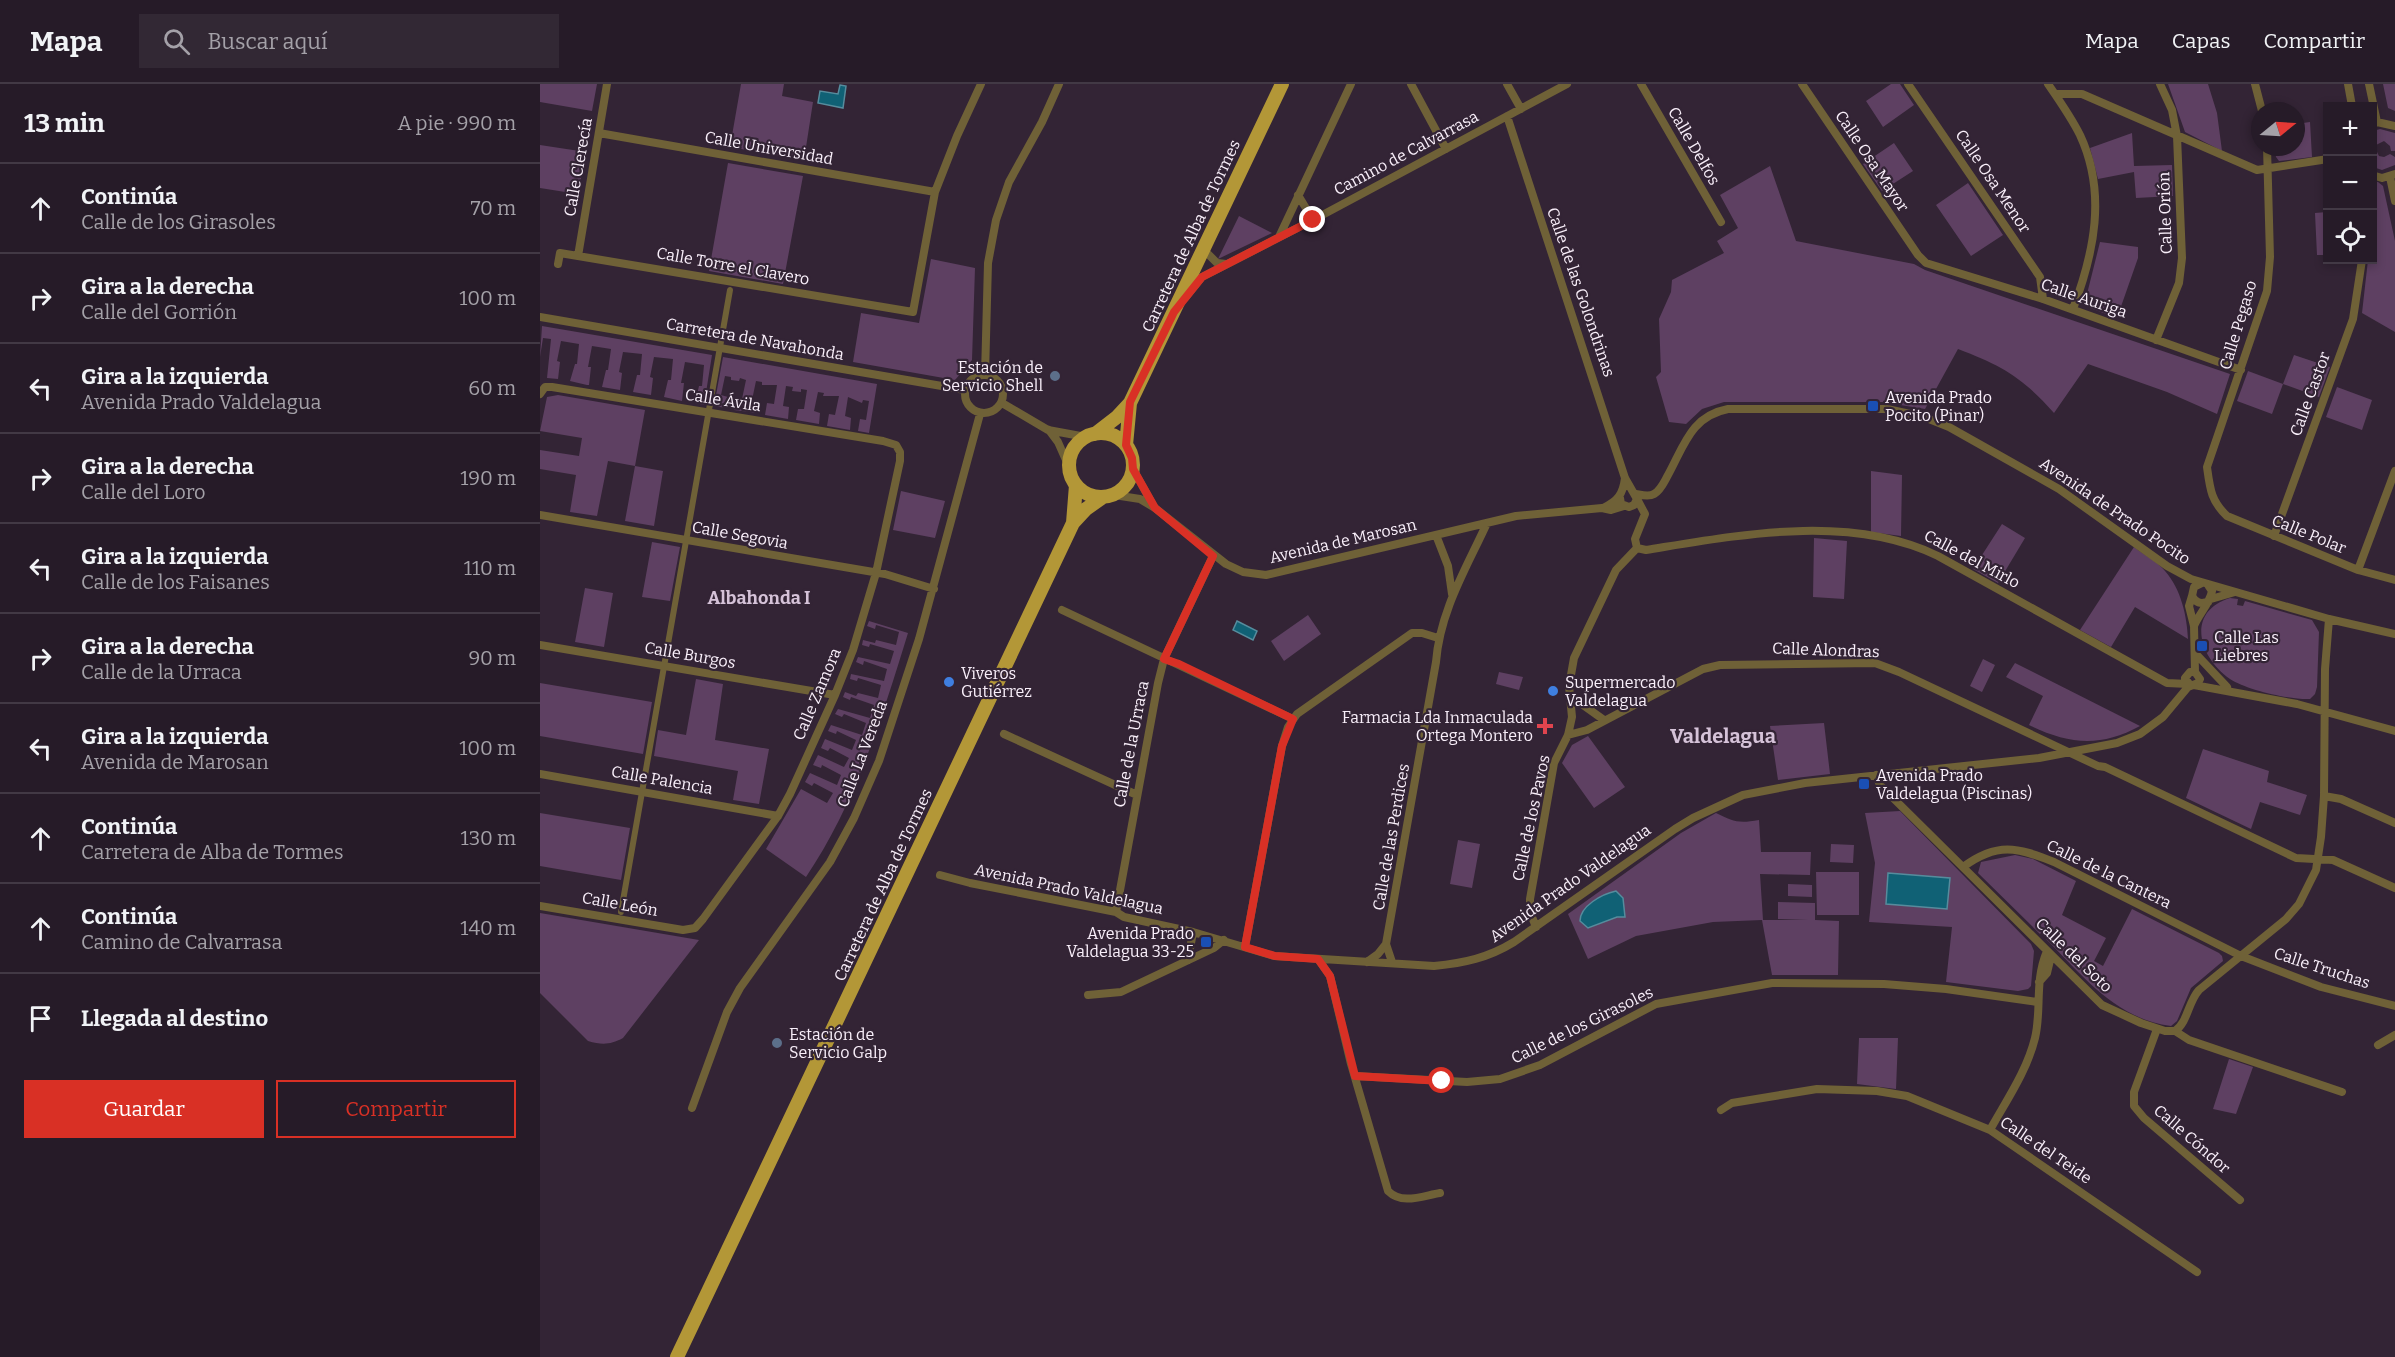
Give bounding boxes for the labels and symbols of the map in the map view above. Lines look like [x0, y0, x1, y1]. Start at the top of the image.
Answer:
north arrow [2251, 102, 2305, 156]
street label: Calle Delfos [1664, 104, 1724, 188]
street label: Camino de Calvarrasa [1330, 107, 1482, 199]
street label: Calle Osa Mayor [1831, 107, 1913, 215]
street label: Calle Clerecía [560, 116, 596, 218]
street label: Calle Osa Menor [1951, 126, 2035, 236]
street label: Calle Universidad [703, 127, 835, 169]
street label: Carretera de Alba de Tormes [1138, 137, 1244, 335]
street label: Calle Orión [2154, 171, 2176, 255]
street label: Calle de las Golondrinas [1543, 205, 1619, 379]
route end [1299, 206, 1325, 232]
street label: Calle Torre el Clavero [655, 243, 811, 289]
street label: Calle Auriga [2038, 274, 2130, 322]
street label: Calle Pegaso [2215, 278, 2261, 372]
street label: Carretera de Navahonda [665, 314, 846, 364]
street label: Calle Castor [2286, 349, 2334, 439]
place label: Estación de Servicio Shell [942, 358, 1043, 395]
marker: Estación de Servicio Shell [1048, 369, 1062, 383]
street label: Calle Ávila [684, 384, 763, 415]
place label: Avenida Prado Pocito (Pinar) [1885, 388, 1992, 425]
marker: Avenida Prado Pocito (Pinar) [1866, 399, 1880, 413]
street label: Avenida de Prado Pocito [2036, 453, 2194, 569]
street label: Calle Polar [2269, 510, 2349, 558]
street label: Avenida de Marosan [1268, 515, 1418, 567]
street label: Calle Segovia [690, 517, 790, 553]
street label: Calle del Mirlo [1921, 526, 2023, 592]
district label: Albahonda I [707, 587, 811, 609]
place label: Calle Las Liebres [2214, 628, 2279, 665]
street label: Calle Burgos [643, 638, 737, 672]
street label: Calle Alondras [1772, 639, 1880, 661]
marker: Calle Las Liebres [2195, 639, 2209, 653]
street label: Calle Zamora [789, 645, 845, 743]
place label: Viveros Gutiérrez [961, 664, 1032, 701]
place label: Supermercado Valdelagua [1565, 673, 1675, 710]
marker: Viveros Gutiérrez [942, 675, 956, 689]
street label: Calle de la Urraca [1109, 679, 1153, 809]
marker: Supermercado Valdelagua [1546, 684, 1560, 698]
street label: Calle La Vereda [833, 698, 891, 810]
place label: Farmacia Lda Inmaculada Ortega Montero [1342, 708, 1533, 745]
marker: Farmacia Lda Inmaculada Ortega Montero [1538, 719, 1552, 733]
district label: Valdelagua [1670, 724, 1776, 748]
street label: Calle de los Pavos [1508, 753, 1554, 883]
street label: Calle Palencia [610, 762, 714, 798]
street label: Calle de las Perdices [1369, 762, 1413, 912]
place label: Avenida Prado Valdelagua (Piscinas) [1876, 766, 2032, 803]
marker: Avenida Prado Valdelagua (Piscinas) [1857, 777, 1871, 791]
street label: Carretera de Alba de Tormes [830, 786, 936, 984]
street label: Avenida Prado Valdelagua [1486, 820, 1654, 946]
street label: Calle de la Cantera [2044, 836, 2175, 913]
street label: Avenida Prado Valdelagua [973, 860, 1165, 918]
street label: Calle León [581, 888, 659, 920]
street label: Calle del Soto [2032, 914, 2116, 996]
place label: Avenida Prado Valdelagua 33-25 [1066, 924, 1194, 961]
marker: Avenida Prado Valdelagua 33-25 [1199, 935, 1213, 949]
street label: Calle Truchas [2271, 944, 2373, 992]
street label: Calle de los Girasoles [1508, 982, 1656, 1068]
place label: Estación de Servicio Galp [789, 1025, 887, 1062]
marker: Estación de Servicio Galp [770, 1036, 784, 1050]
route start [1428, 1067, 1454, 1093]
street label: Calle Cóndor [2150, 1101, 2234, 1177]
street label: Calle del Teide [1997, 1112, 2095, 1188]

